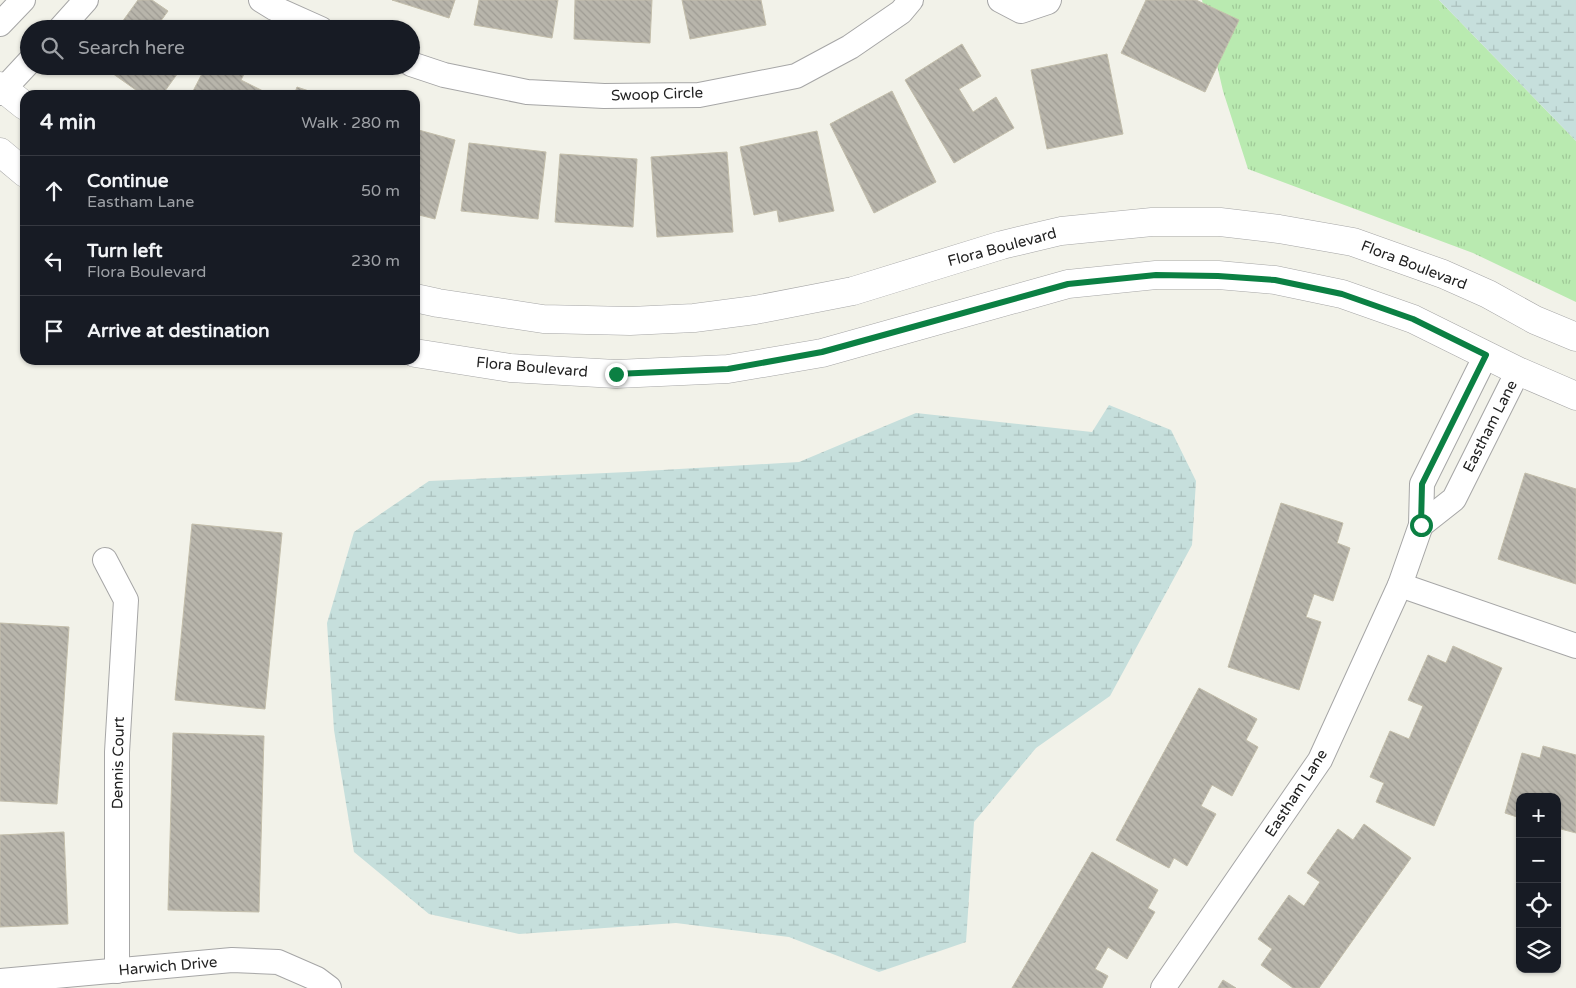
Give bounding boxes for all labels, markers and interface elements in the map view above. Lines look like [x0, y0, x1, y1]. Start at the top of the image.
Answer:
search box [20, 20, 420, 75]
icon: search [38, 34, 66, 62]
text: Search here [78, 37, 185, 59]
street label: Swoop Circle [611, 83, 703, 105]
text: 4 min [40, 110, 96, 135]
text: Walk · 280 m [301, 113, 400, 133]
text: Continue [87, 170, 169, 192]
icon: ahead [40, 177, 68, 205]
text: 50 m [361, 181, 400, 201]
text: Eastham Lane [87, 192, 194, 212]
street label: Flora Boulevard [946, 224, 1058, 270]
street label: Flora Boulevard [1359, 237, 1469, 293]
text: Turn left [87, 240, 163, 262]
icon: left [40, 247, 68, 275]
text: 230 m [351, 251, 400, 271]
text: Flora Boulevard [87, 262, 206, 282]
icon: arrive [40, 317, 68, 345]
text: Arrive at destination [87, 320, 270, 342]
street label: Flora Boulevard [475, 353, 589, 381]
route end [605, 363, 628, 386]
street label: Eastham Lane [1459, 377, 1521, 475]
route start [1410, 514, 1433, 537]
street label: Dennis Court [108, 716, 128, 809]
street label: Eastham Lane [1261, 746, 1331, 840]
map controls [1516, 793, 1561, 973]
button: + [1516, 793, 1561, 838]
button: − [1516, 838, 1561, 883]
button: locate [1516, 883, 1561, 928]
button: layers [1516, 928, 1561, 973]
street label: Harwich Drive [118, 953, 218, 979]

